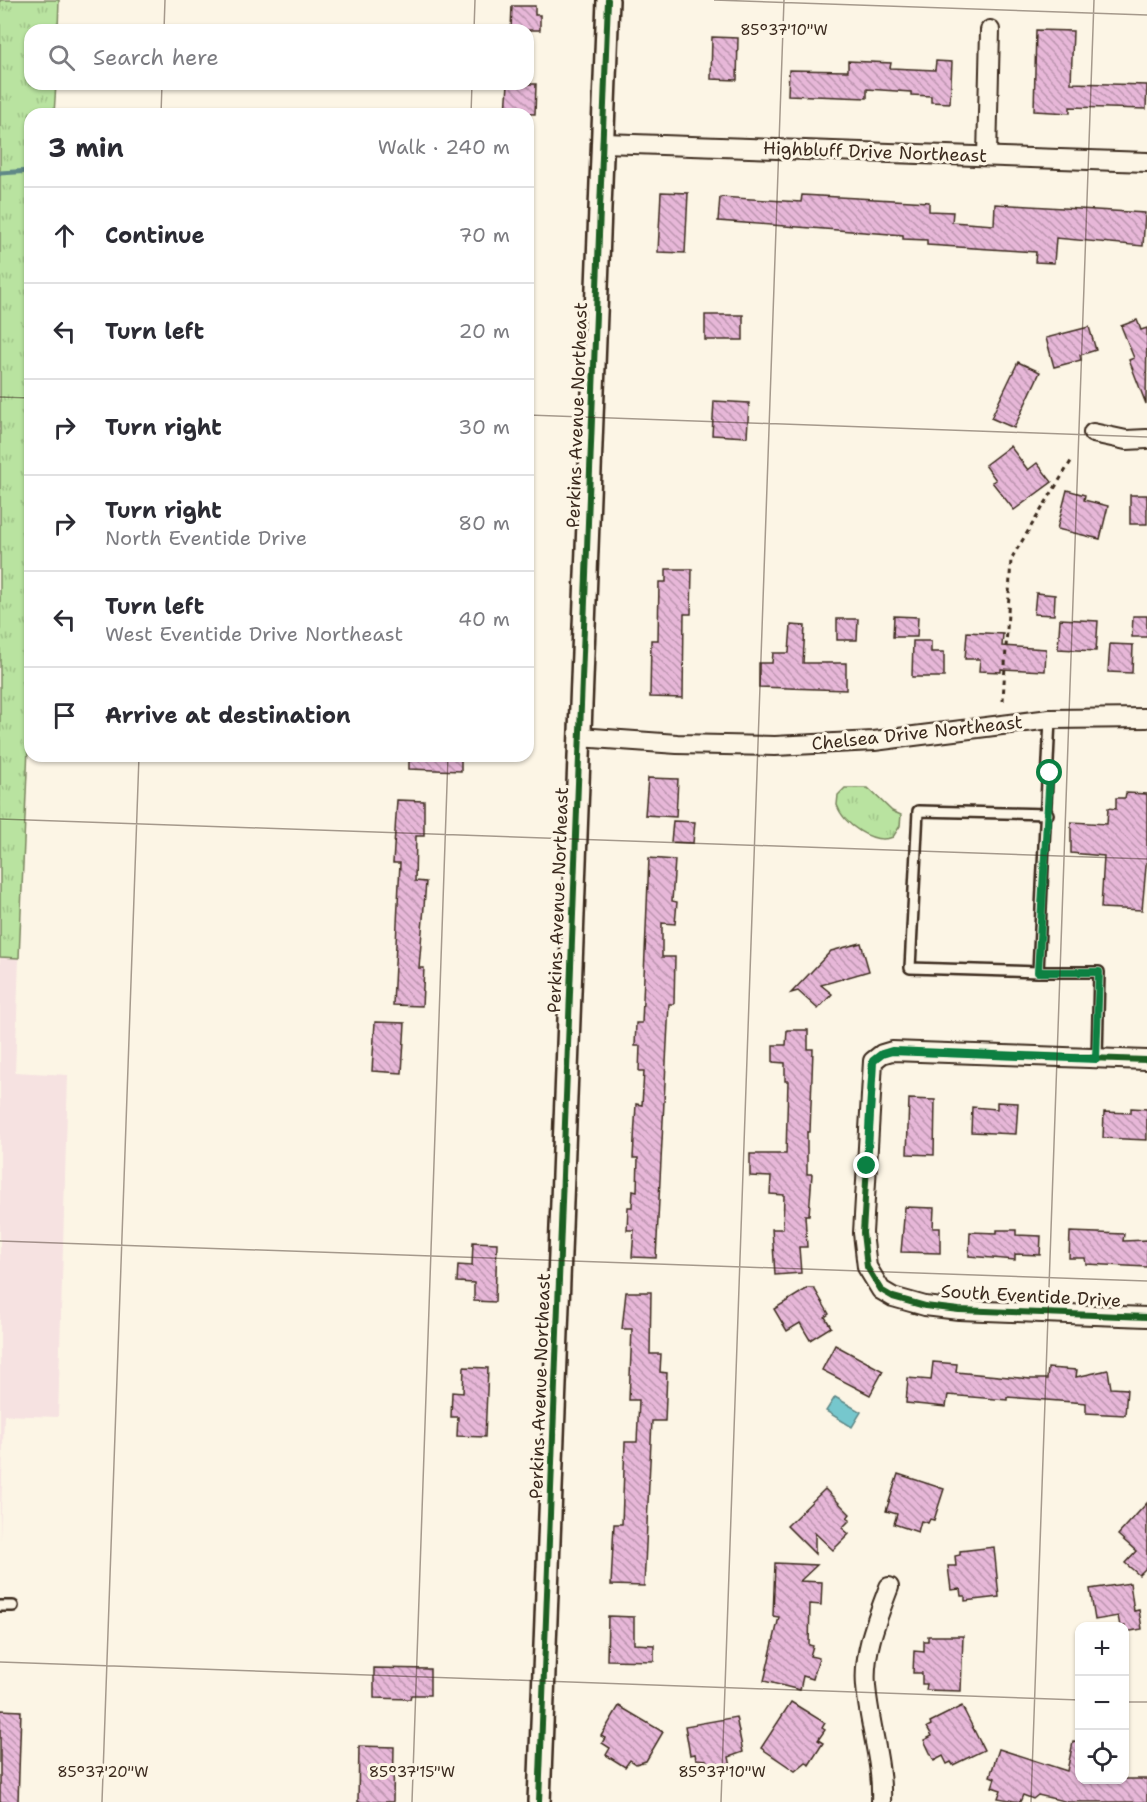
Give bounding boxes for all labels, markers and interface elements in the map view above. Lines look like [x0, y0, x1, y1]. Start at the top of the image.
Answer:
text: 85°37'10"W [740, 20, 828, 40]
search box [24, 24, 534, 90]
icon: search [45, 41, 78, 74]
text: Search here [93, 43, 219, 72]
text: 3 min [48, 130, 124, 165]
text: Walk · 240 m [378, 134, 510, 160]
street label: Highbluff Drive Northeast [763, 136, 988, 168]
icon: ahead [48, 219, 81, 252]
text: Continue [105, 221, 205, 250]
text: 70 m [458, 222, 510, 248]
street label: Perkins Avenue Northeast [561, 301, 593, 528]
icon: left [48, 315, 81, 348]
text: Turn left [105, 317, 204, 346]
text: 20 m [459, 318, 510, 344]
icon: right [48, 411, 81, 444]
text: Turn right [105, 413, 222, 442]
text: 30 m [458, 414, 510, 440]
text: Turn right [105, 496, 222, 525]
icon: right [48, 507, 81, 540]
text: 80 m [458, 510, 510, 536]
text: North Eventide Drive [105, 525, 307, 551]
text: Turn left [105, 592, 204, 621]
icon: left [48, 603, 81, 636]
text: 40 m [458, 606, 510, 632]
text: West Eventide Drive Northeast [105, 621, 403, 647]
icon: arrive [48, 699, 81, 732]
text: Arrive at destination [105, 701, 351, 730]
street label: Chelsea Drive Northeast [810, 710, 1024, 756]
route start [1036, 759, 1062, 785]
street label: Perkins Avenue Northeast [542, 786, 574, 1013]
route end [853, 1152, 879, 1178]
street label: Perkins Avenue Northeast [524, 1272, 556, 1499]
street label: South Eventide Drive [940, 1279, 1122, 1313]
map controls [1075, 1622, 1129, 1784]
button: + [1075, 1622, 1129, 1676]
button: − [1075, 1676, 1129, 1730]
button: locate [1075, 1730, 1129, 1784]
text: 85°37'20"W [57, 1762, 149, 1782]
text: 85°37'15"W [369, 1762, 455, 1782]
text: 85°37'10"W [678, 1762, 766, 1782]

